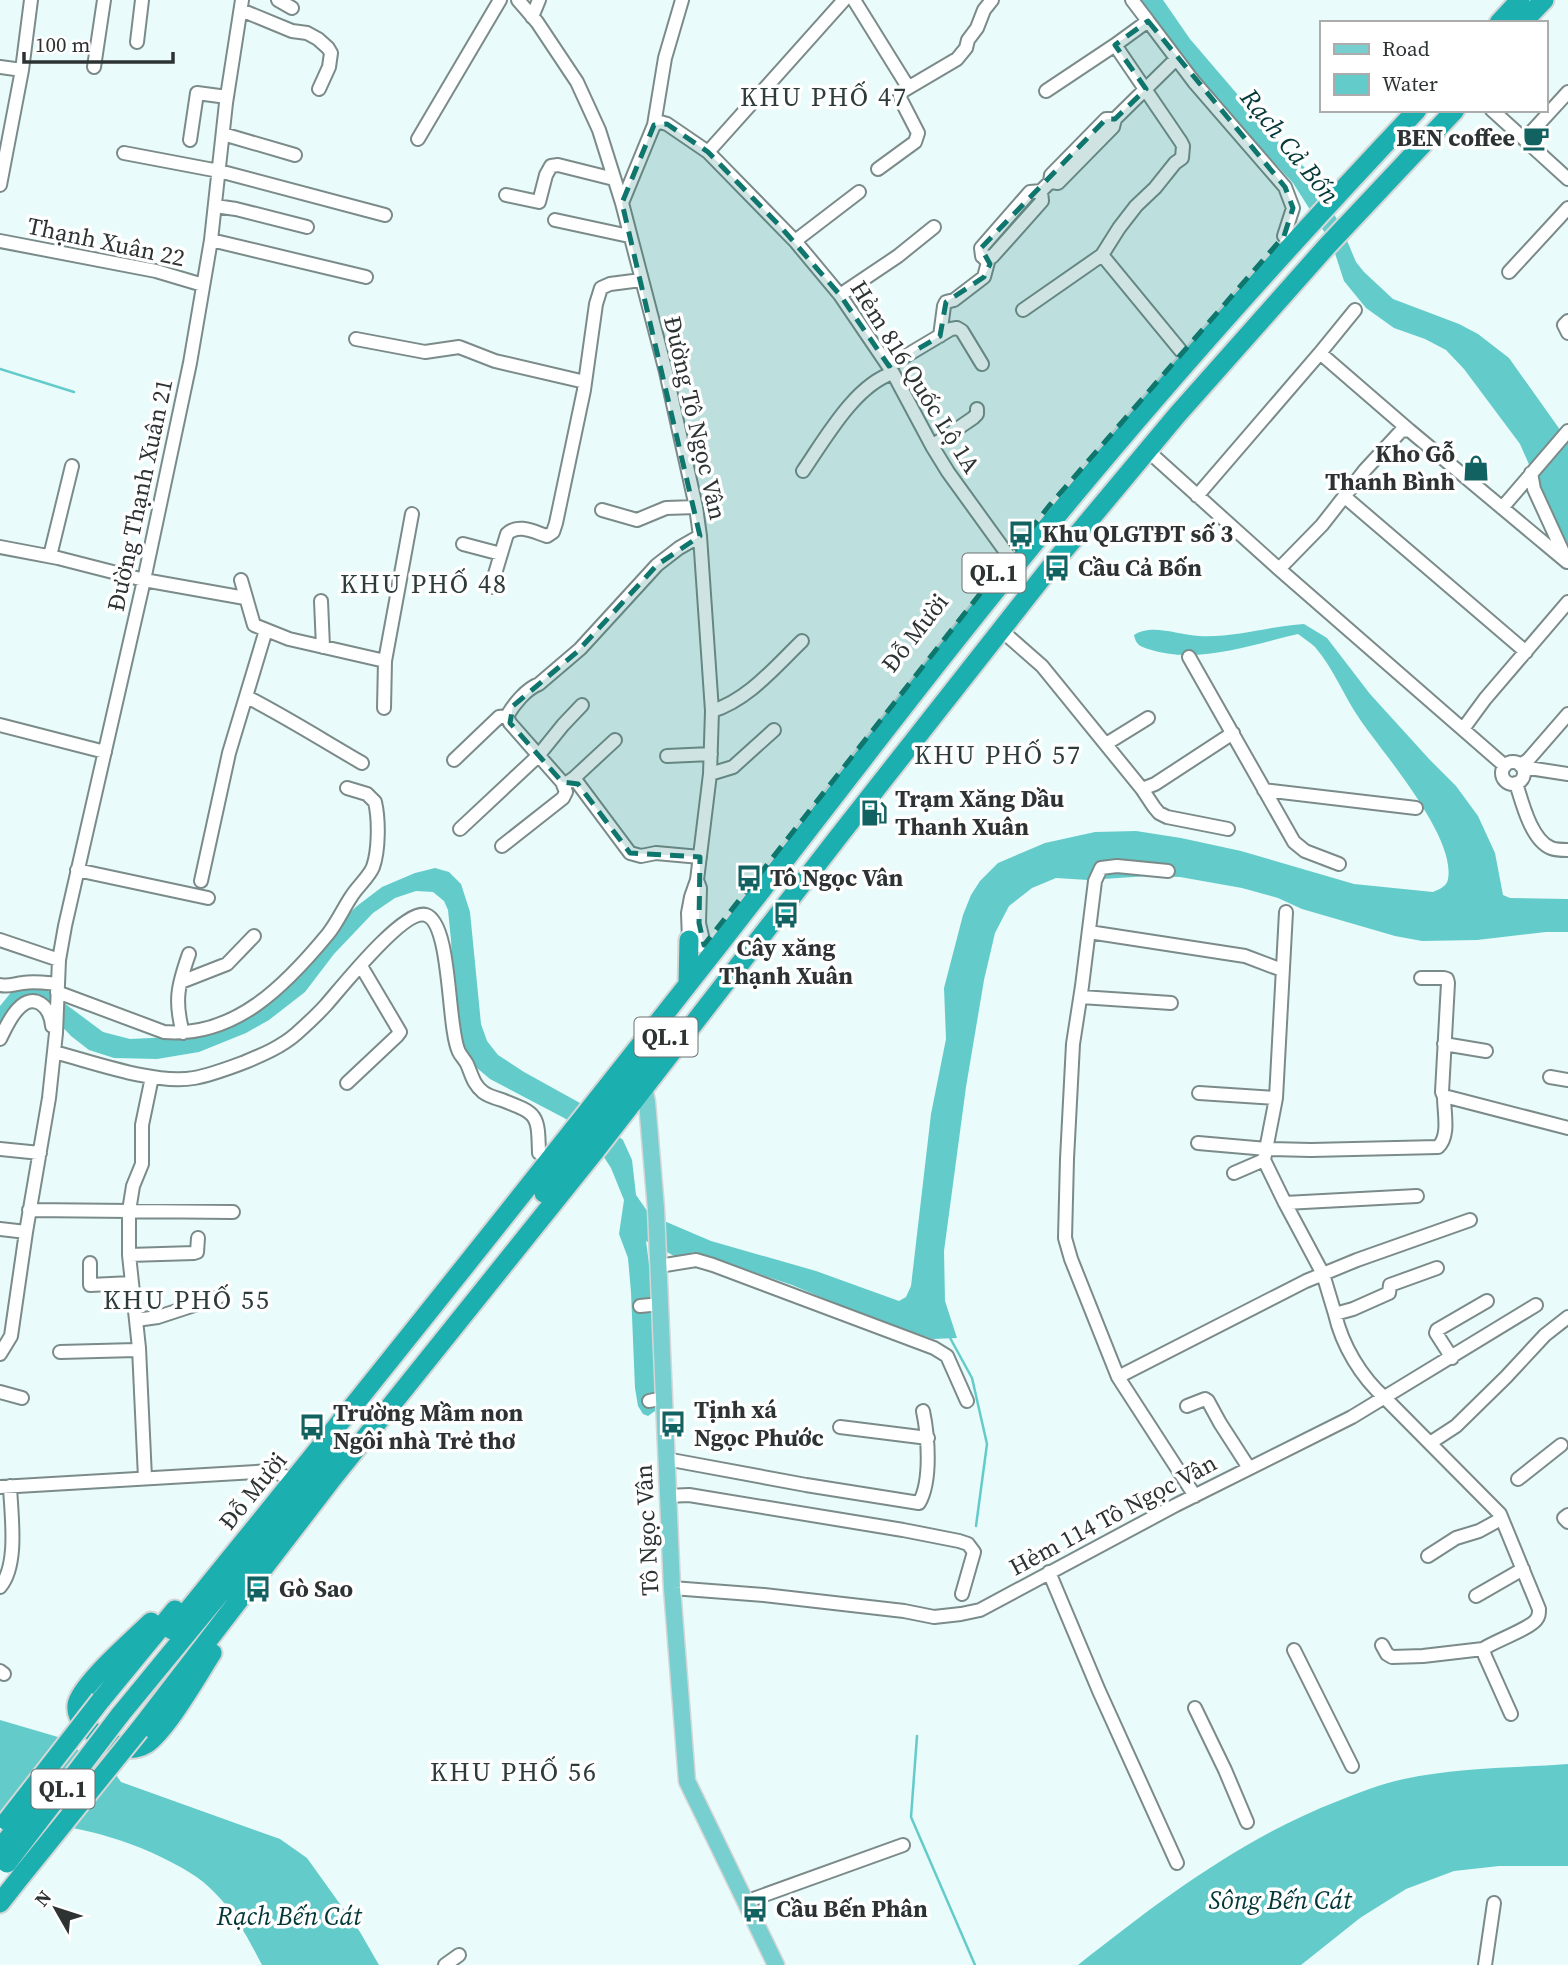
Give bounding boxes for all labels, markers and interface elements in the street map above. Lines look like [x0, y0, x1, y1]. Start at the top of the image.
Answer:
scale bar [24, 21, 173, 65]
legend [1320, 21, 1547, 112]
text: 100 m [35, 30, 90, 59]
text: Road [1382, 34, 1430, 63]
text: Water [1382, 69, 1438, 98]
district label: KHU PHỐ 47 [740, 79, 908, 115]
water label: Rạch Cả Bốn [1232, 80, 1348, 212]
place label: BEN coffee [1396, 121, 1515, 154]
cafe icon: BEN coffee [1521, 123, 1551, 153]
street label: Thạnh Xuân 22 [24, 209, 188, 274]
street label: Hẻm 816 Quốc Lộ 1A [843, 274, 988, 480]
street label: Đường Tô Ngọc Vân [656, 313, 735, 523]
street label: Đường Thạnh Xuân 21 [99, 376, 180, 614]
place label: Kho Gỗ Thanh Bình [1325, 437, 1455, 498]
shop icon: Kho Gỗ Thanh Bình [1461, 453, 1491, 483]
place label: Khu QLGTĐT số 3 [1042, 517, 1233, 550]
bus stop icon: Khu QLGTĐT số 3 [1006, 519, 1036, 549]
place label: Cầu Cả Bốn [1078, 551, 1202, 584]
bus stop icon: Cầu Cả Bốn [1042, 553, 1072, 583]
road number: QL.1 [962, 554, 1026, 593]
district label: KHU PHỐ 48 [340, 566, 508, 602]
street label: Đỗ Mười [874, 587, 956, 679]
district label: KHU PHỐ 57 [914, 737, 1082, 773]
place label: Trạm Xăng Dầu Thanh Xuân [895, 782, 1065, 843]
fuel station icon: Trạm Xăng Dầu Thanh Xuân [859, 798, 889, 828]
place label: Tô Ngọc Vân [770, 861, 904, 894]
bus stop icon: Tô Ngọc Vân [734, 863, 764, 893]
bus stop icon: Cây xăng Thạnh Xuân [771, 900, 801, 930]
place label: Cây xăng Thạnh Xuân [719, 931, 853, 992]
road number: QL.1 [634, 1018, 698, 1056]
district label: KHU PHỐ 55 [103, 1282, 271, 1318]
place label: Tịnh xá Ngọc Phước [694, 1393, 824, 1454]
place label: Trường Mầm non Ngôi nhà Trẻ thơ [333, 1396, 524, 1457]
bus stop icon: Tịnh xá Ngọc Phước [658, 1409, 688, 1439]
bus stop icon: Trường Mầm non Ngôi nhà Trẻ thơ [297, 1412, 327, 1442]
street label: Đỗ Mười [211, 1445, 294, 1537]
street label: Hẻm 114 Tô Ngọc Vân [1003, 1446, 1222, 1583]
street label: Tô Ngọc Vân [627, 1463, 666, 1597]
place label: Gò Sao [279, 1572, 353, 1605]
bus stop icon: Gò Sao [243, 1574, 273, 1604]
district label: KHU PHỐ 56 [430, 1754, 598, 1790]
road number: QL.1 [32, 1770, 94, 1809]
north arrow [21, 1874, 91, 1944]
water label: Sông Bến Cát [1209, 1882, 1353, 1918]
text: N [28, 1885, 57, 1912]
place label: Cầu Bến Phân [776, 1892, 928, 1925]
bus stop icon: Cầu Bến Phân [740, 1894, 770, 1924]
water label: Rạch Bến Cát [215, 1898, 363, 1934]

